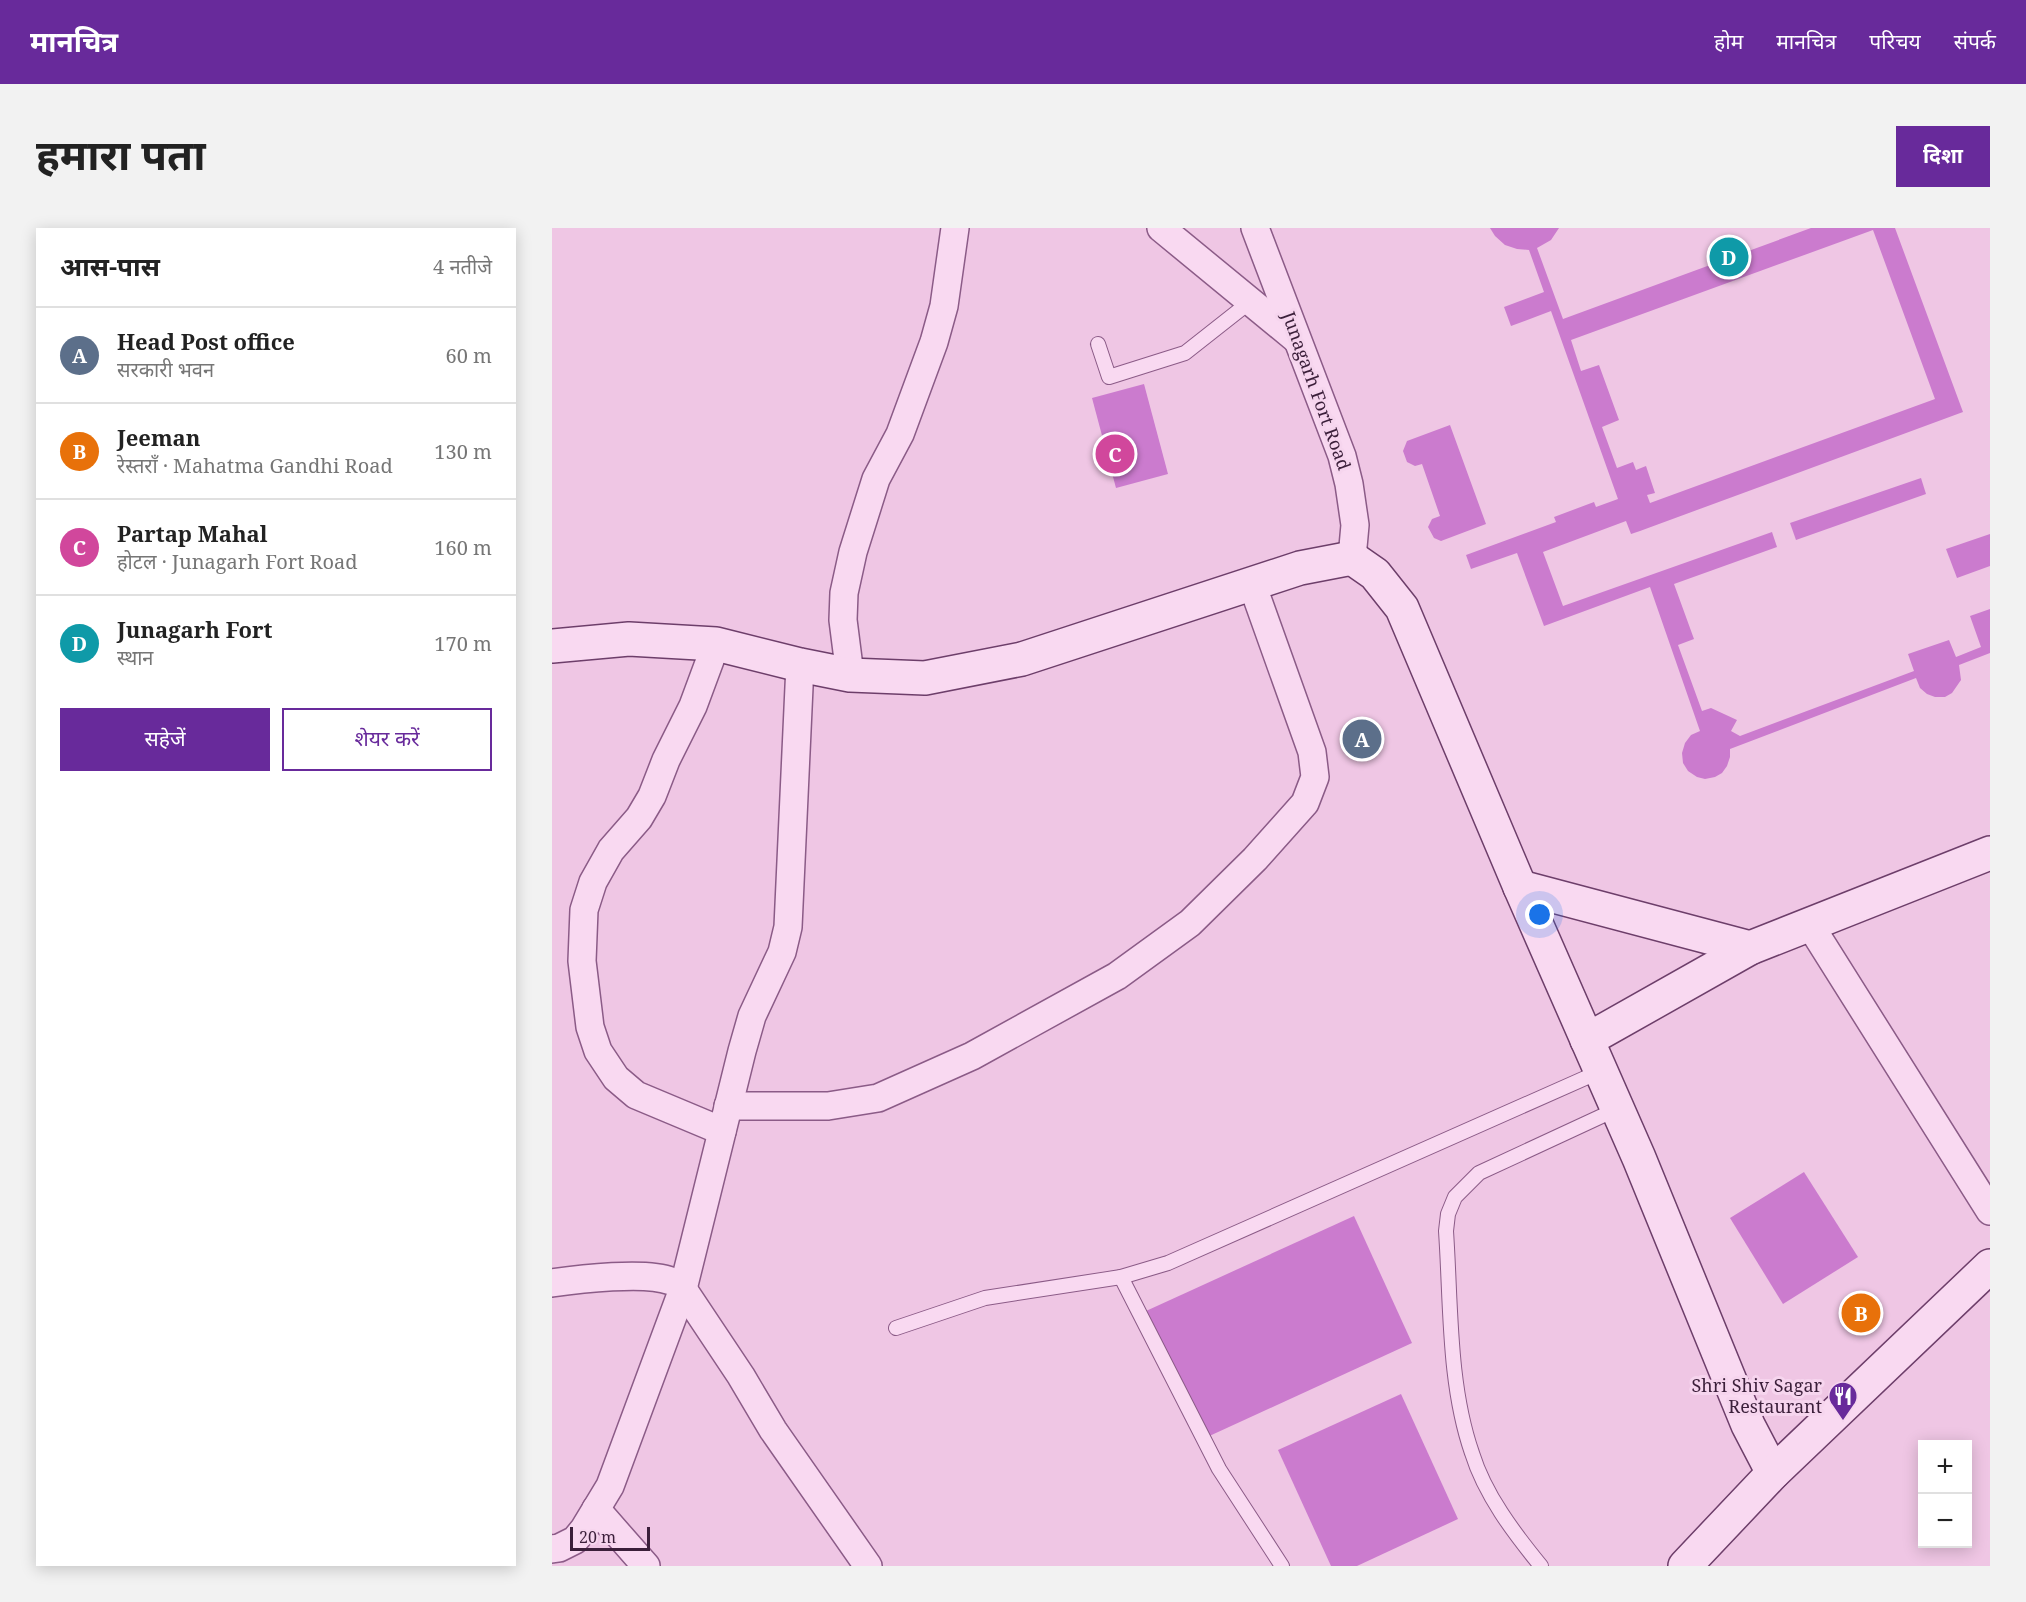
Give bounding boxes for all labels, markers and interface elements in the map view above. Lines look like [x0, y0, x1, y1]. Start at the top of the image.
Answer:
text: मानचित्र [30, 22, 118, 60]
text: होम [1714, 27, 1743, 55]
text: मानचित्र [1776, 27, 1836, 55]
text: परिचय [1869, 27, 1921, 55]
text: संपर्क [1954, 27, 1996, 55]
text: हमारा पता [36, 125, 206, 182]
button: दिशा [1896, 126, 1990, 187]
pin: D [1710, 234, 1748, 279]
text: आस-पास [60, 248, 160, 284]
text: 4 नतीजे [433, 253, 492, 280]
street label: Junagarh Fort Road [1277, 307, 1357, 473]
text: Head Post office [117, 326, 295, 356]
text: A [72, 342, 87, 369]
text: 60 m [446, 342, 492, 369]
text: सरकारी भवन [117, 356, 214, 383]
text: Jeeman [117, 422, 200, 452]
pin: C [1096, 432, 1134, 476]
text: B [73, 438, 86, 465]
text: 130 m [434, 438, 492, 465]
text: रेस्तराँ · Mahatma Gandhi Road [117, 452, 393, 479]
text: Partap Mahal [117, 518, 268, 548]
text: C [73, 534, 86, 561]
text: 160 m [434, 534, 492, 561]
text: होटल · Junagarh Fort Road [117, 548, 358, 575]
text: Junagarh Fort [117, 614, 272, 644]
text: D [72, 630, 87, 657]
text: 170 m [434, 630, 492, 657]
text: स्थान [117, 644, 153, 671]
button: सहेजें [60, 708, 270, 771]
button: शेयर करें [282, 708, 492, 771]
pin: A [1342, 716, 1382, 762]
your location [1525, 900, 1554, 929]
pin: B [1842, 1290, 1880, 1336]
place label: Shri Shiv Sagar Restaurant [1692, 1373, 1823, 1418]
restaurant icon: Shri Shiv Sagar Restaurant [1827, 1380, 1859, 1422]
map controls [1918, 1440, 1972, 1548]
button: + [1918, 1440, 1972, 1494]
button: − [1918, 1494, 1972, 1548]
scale bar [570, 1524, 650, 1552]
text: 20 m [579, 1526, 616, 1548]

